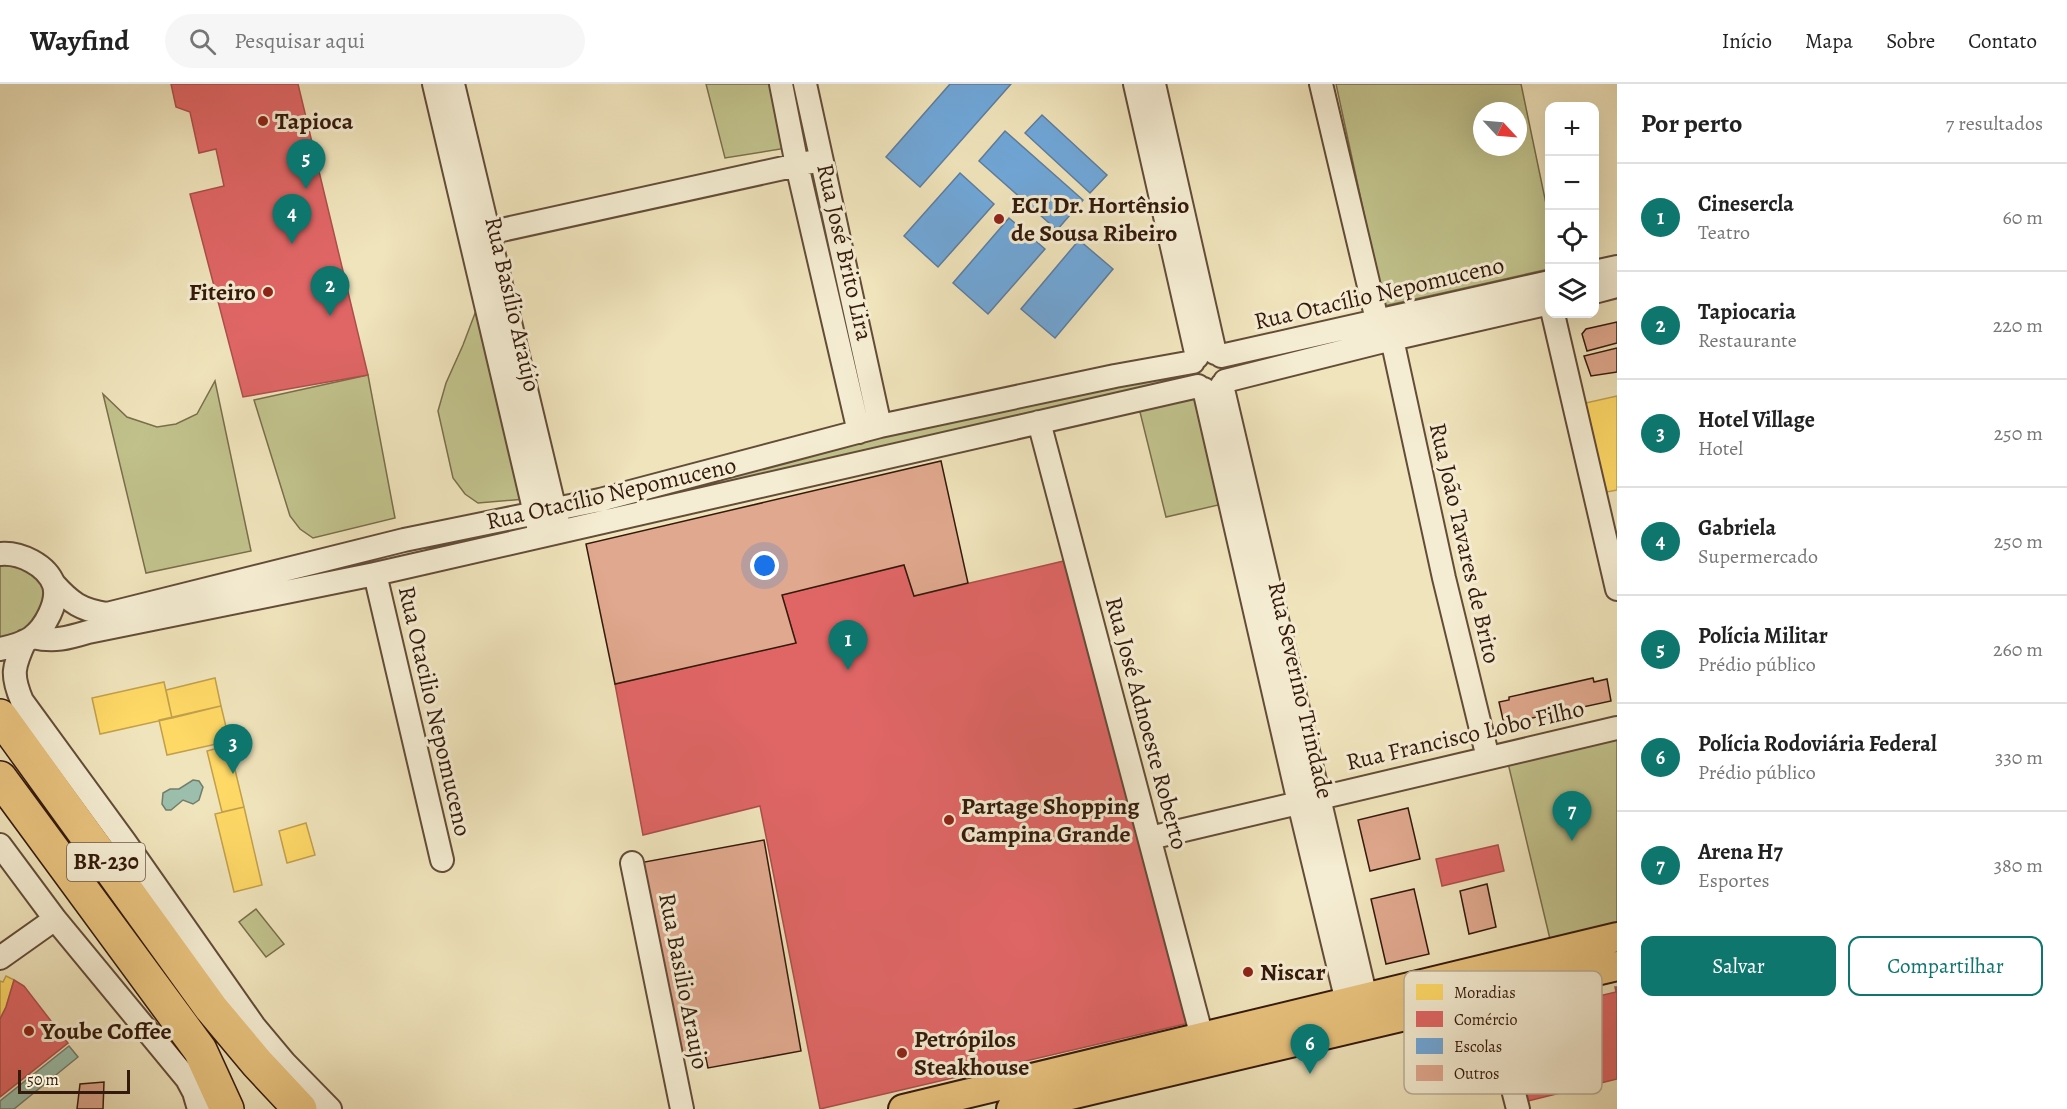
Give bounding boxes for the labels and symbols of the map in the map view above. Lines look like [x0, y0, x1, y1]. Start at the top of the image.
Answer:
north arrow [1473, 102, 1527, 156]
place label: Tapioca [275, 105, 354, 137]
marker: Tapioca [256, 114, 270, 128]
pin: 5 [286, 140, 326, 189]
street label: Rua José Brito Lira [809, 160, 881, 344]
place label: ECI Dr. Hortênsio de Sousa Ribeiro [1011, 189, 1189, 249]
pin: 4 [272, 194, 312, 244]
marker: ECI Dr. Hortênsio de Sousa Ribeiro [992, 212, 1006, 226]
street label: Rua Basílio Araújo [477, 213, 549, 395]
street label: Rua Otacílio Nepomuceno [1251, 249, 1507, 337]
pin: 2 [310, 266, 350, 316]
place label: Fiteiro [189, 276, 256, 308]
marker: Fiteiro [261, 285, 275, 299]
street label: Rua João Tavares de Brito [1422, 419, 1508, 667]
street label: Rua Otacílio Nepomuceno [483, 449, 739, 537]
your location [750, 551, 779, 580]
street label: Rua Severino Trindade [1260, 578, 1342, 802]
street label: Rua Otacilio Nepomuceno [391, 583, 479, 839]
street label: Rua José Adnoeste Roberto [1098, 593, 1196, 853]
pin: 1 [828, 620, 868, 670]
street label: Rua Francisco Lobo Filho [1343, 692, 1587, 778]
pin: 3 [214, 724, 252, 774]
place label: Partage Shopping Campina Grande [961, 790, 1140, 850]
pin: 7 [1552, 792, 1592, 841]
marker: Partage Shopping Campina Grande [942, 813, 956, 827]
road number: BR-230 [67, 843, 145, 881]
street label: Rua Basilio Araujo [651, 890, 717, 1072]
place label: Niscar [1260, 956, 1326, 988]
marker: Niscar [1241, 965, 1255, 979]
legend [1404, 971, 1602, 1094]
text: Moradias [1454, 982, 1516, 1004]
text: Comércio [1454, 1009, 1517, 1031]
place label: Yoube Coffee [40, 1015, 172, 1047]
place label: Petrópilos Steakhouse [914, 1023, 1029, 1083]
marker: Yoube Coffee [22, 1024, 36, 1038]
pin: 6 [1290, 1024, 1330, 1074]
text: Escolas [1454, 1036, 1502, 1058]
marker: Petrópilos Steakhouse [895, 1046, 909, 1060]
text: Outros [1454, 1063, 1499, 1085]
scale bar [18, 1067, 130, 1094]

